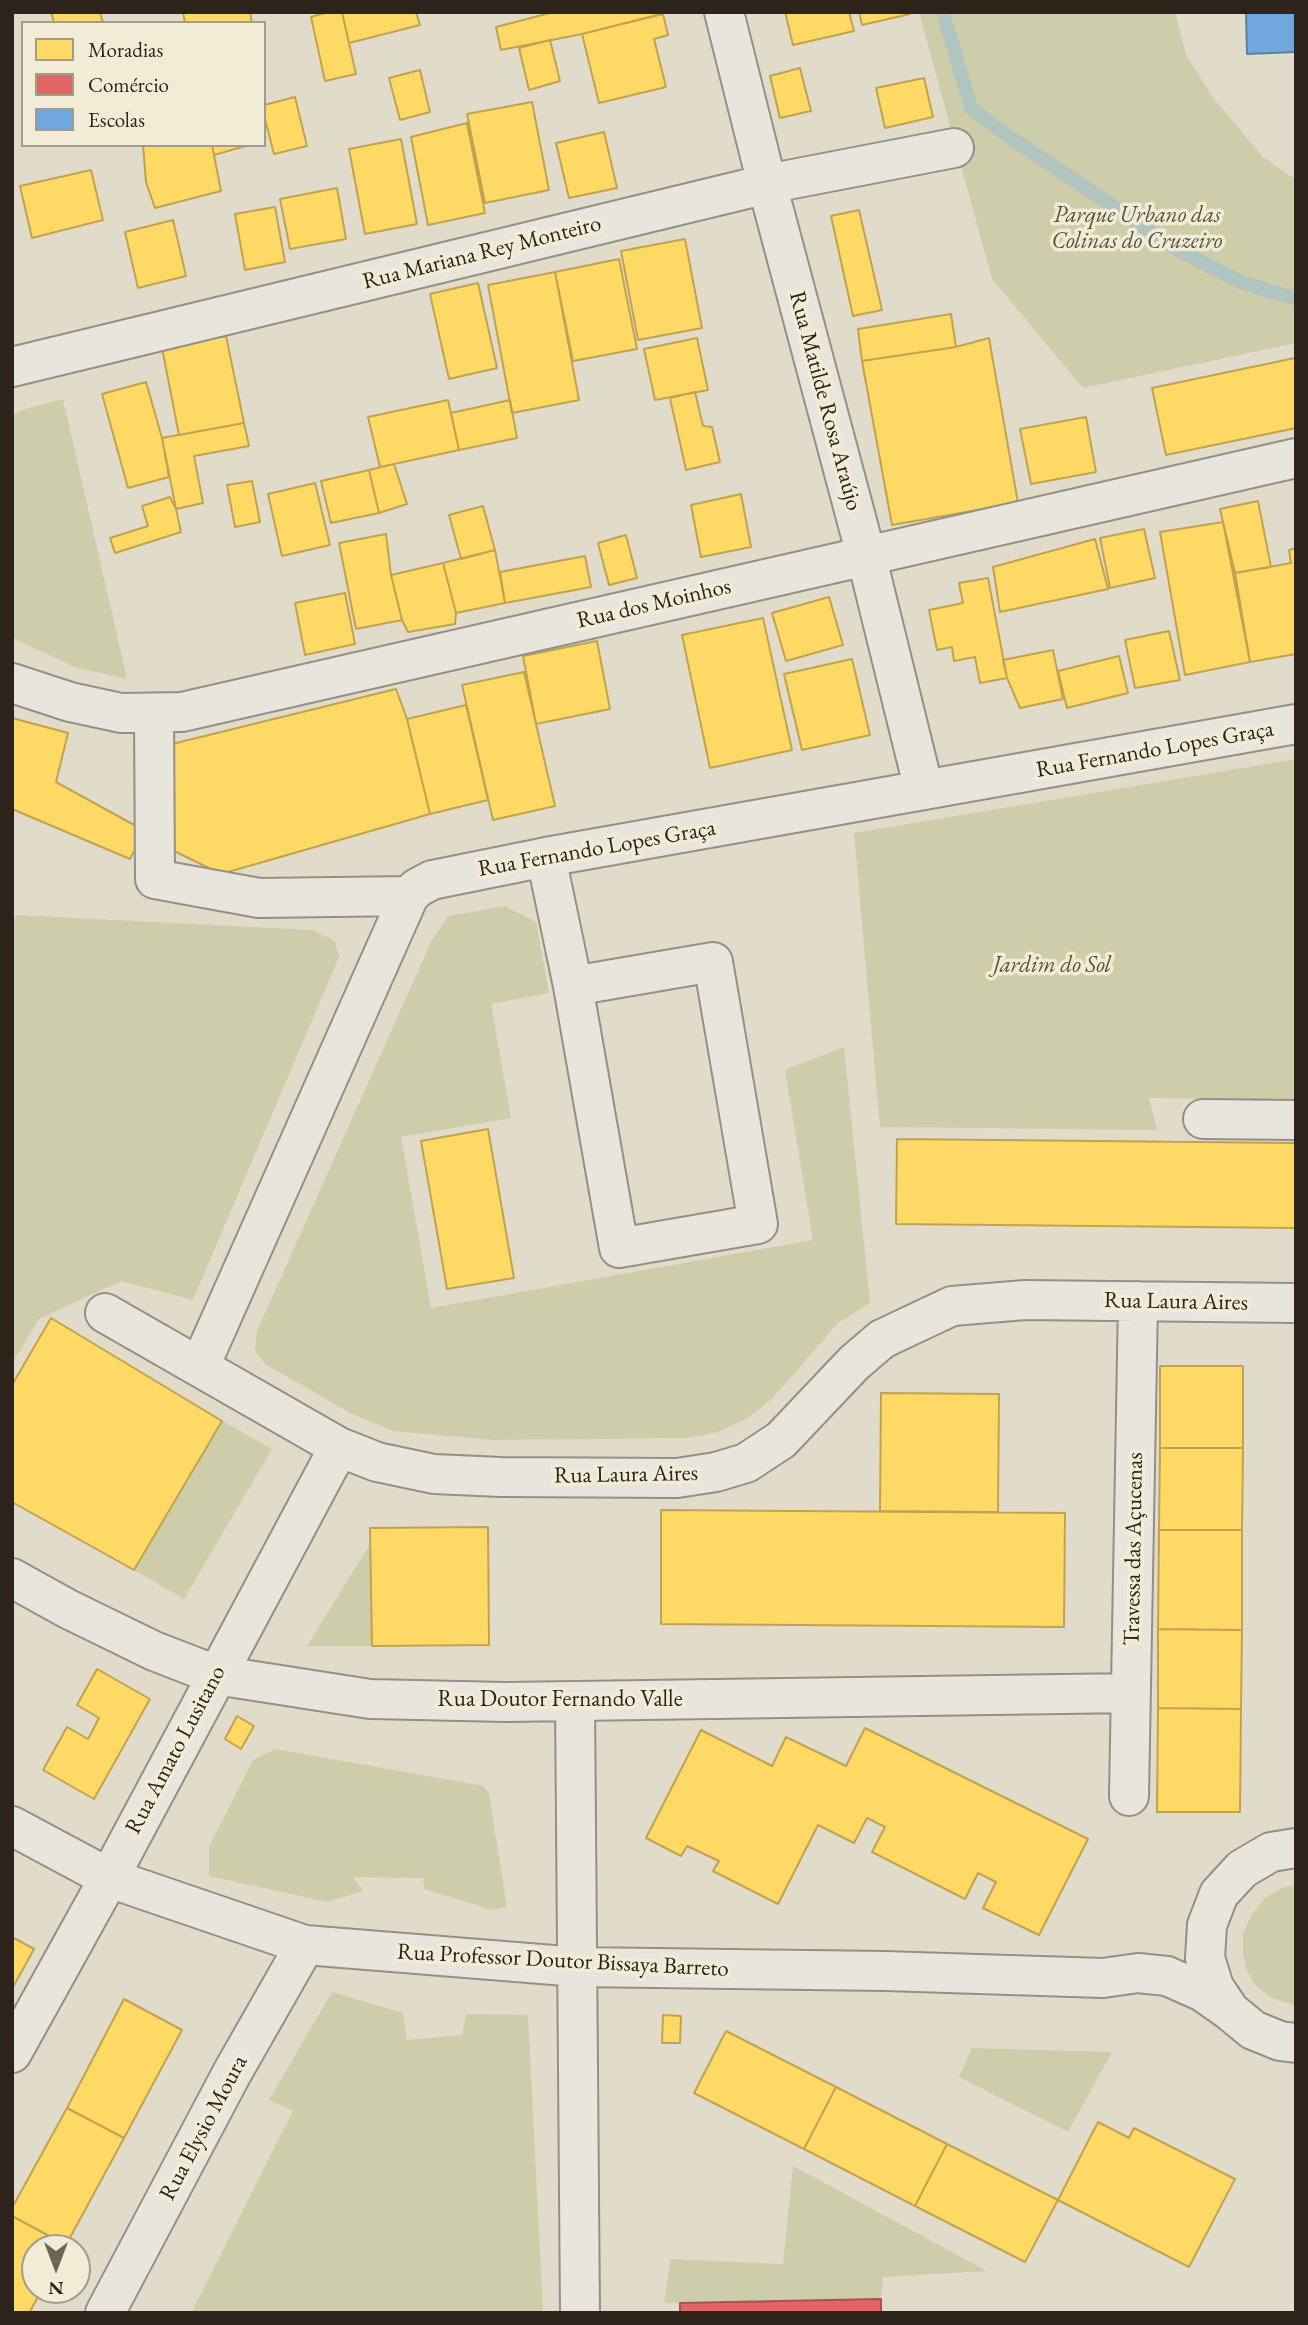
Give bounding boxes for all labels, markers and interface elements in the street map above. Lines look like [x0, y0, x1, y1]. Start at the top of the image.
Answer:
legend [21, 21, 266, 147]
text: Moradias [88, 36, 163, 63]
text: Comércio [88, 71, 169, 98]
text: Escolas [88, 106, 145, 133]
park label: Parque Urbano das Colinas do Cruzeiro [1051, 202, 1223, 256]
street label: Rua Mariana Rey Monteiro [360, 210, 604, 296]
street label: Rua Matilde Rosa Araújo [782, 288, 868, 514]
street label: Rua dos Moinhos [574, 573, 734, 635]
street label: Rua Fernando Lopes Graça [1034, 716, 1276, 784]
street label: Rua Fernando Lopes Graça [476, 815, 718, 883]
park label: Jardim do Sol [993, 952, 1111, 980]
street label: Rua Laura Aires [1104, 1287, 1248, 1317]
street label: Travessa das Açucenas [1119, 1452, 1149, 1646]
street label: Rua Laura Aires [554, 1460, 698, 1490]
street label: Rua Amato Lusitano [120, 1661, 232, 1839]
street label: Rua Doutor Fernando Valle [437, 1686, 683, 1714]
street label: Rua Professor Doutor Bissaya Barreto [396, 1939, 730, 1983]
street label: Rua Elysio Moura [154, 2051, 254, 2205]
north arrow [21, 2234, 91, 2304]
text: N [48, 2276, 64, 2301]

